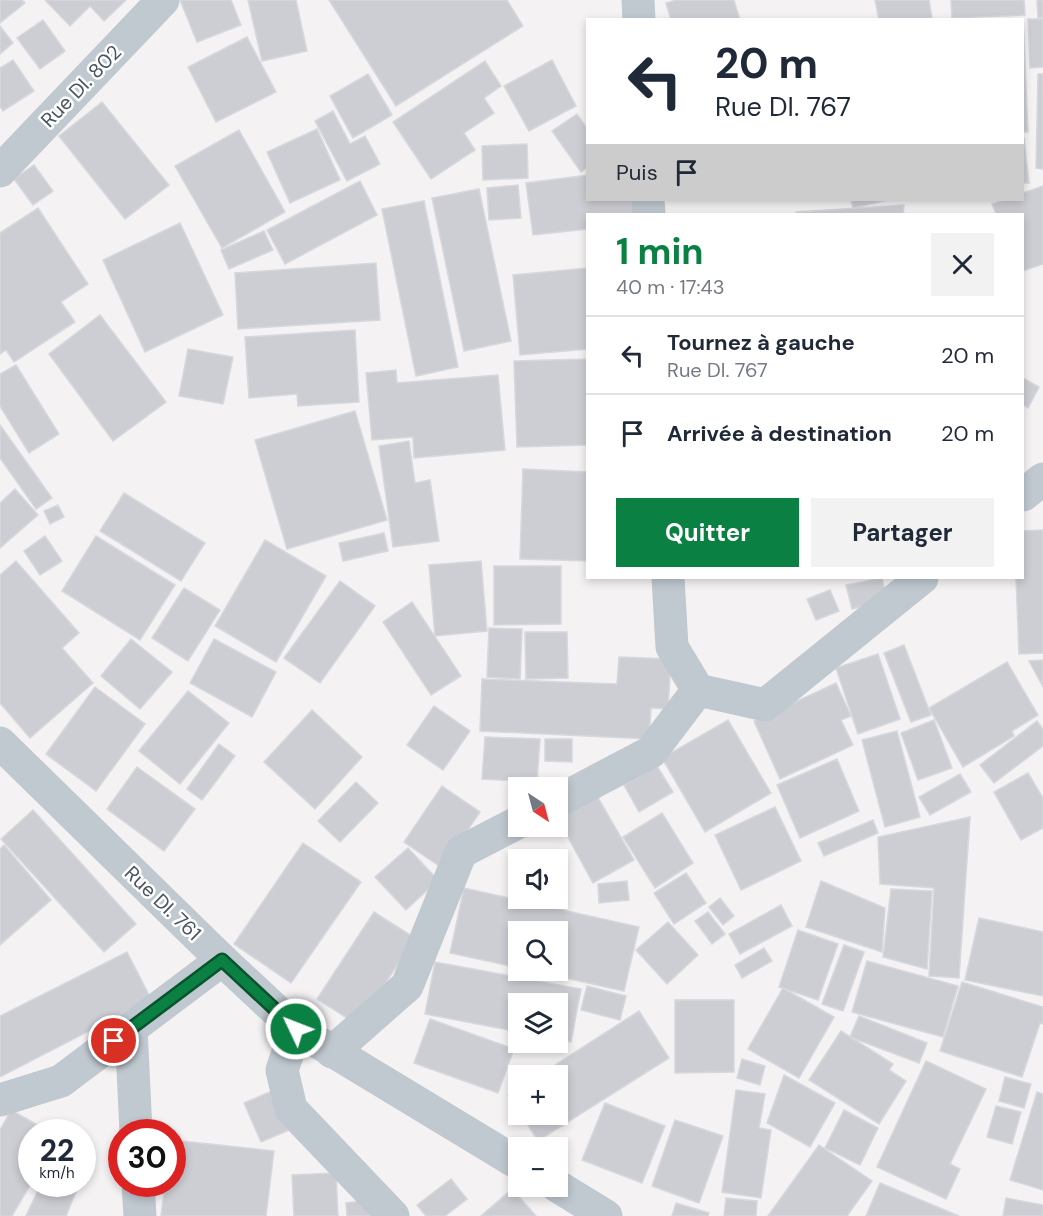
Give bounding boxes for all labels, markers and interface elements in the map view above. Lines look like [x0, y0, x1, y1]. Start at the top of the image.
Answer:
text: 20 m [715, 36, 818, 91]
street label: Rue DI. 802 [35, 39, 127, 133]
icon: left [616, 42, 694, 120]
text: Rue DI. 767 [715, 89, 851, 124]
icon: arrive [670, 156, 703, 189]
text: Puis [616, 158, 658, 187]
text: 1 min [616, 228, 704, 275]
button: close [931, 233, 994, 296]
text: 40 m · 17:43 [616, 274, 724, 300]
text: Tournez à gauche [667, 328, 855, 357]
icon: left [616, 339, 649, 372]
text: 20 m [941, 341, 994, 370]
text: Rue DI. 767 [667, 357, 768, 383]
icon: arrive [616, 417, 649, 450]
text: Arrivée à destination [667, 419, 892, 448]
text: 20 m [941, 419, 994, 448]
button: Quitter [616, 498, 799, 567]
button: Partager [811, 498, 994, 567]
north arrow [508, 777, 568, 837]
map controls [508, 777, 568, 1197]
button: sound [508, 849, 568, 909]
street label: Rue DI. 761 [119, 860, 207, 946]
button: search [508, 921, 568, 981]
button: layers [508, 993, 568, 1053]
position arrow [264, 997, 328, 1061]
pin [88, 1015, 139, 1066]
icon: arrive [97, 1024, 130, 1057]
button: + [508, 1065, 568, 1125]
speed limit sign: 30 [108, 1119, 186, 1197]
text: 22 [40, 1131, 74, 1170]
button: − [508, 1137, 568, 1197]
text: km/h [39, 1163, 75, 1183]

